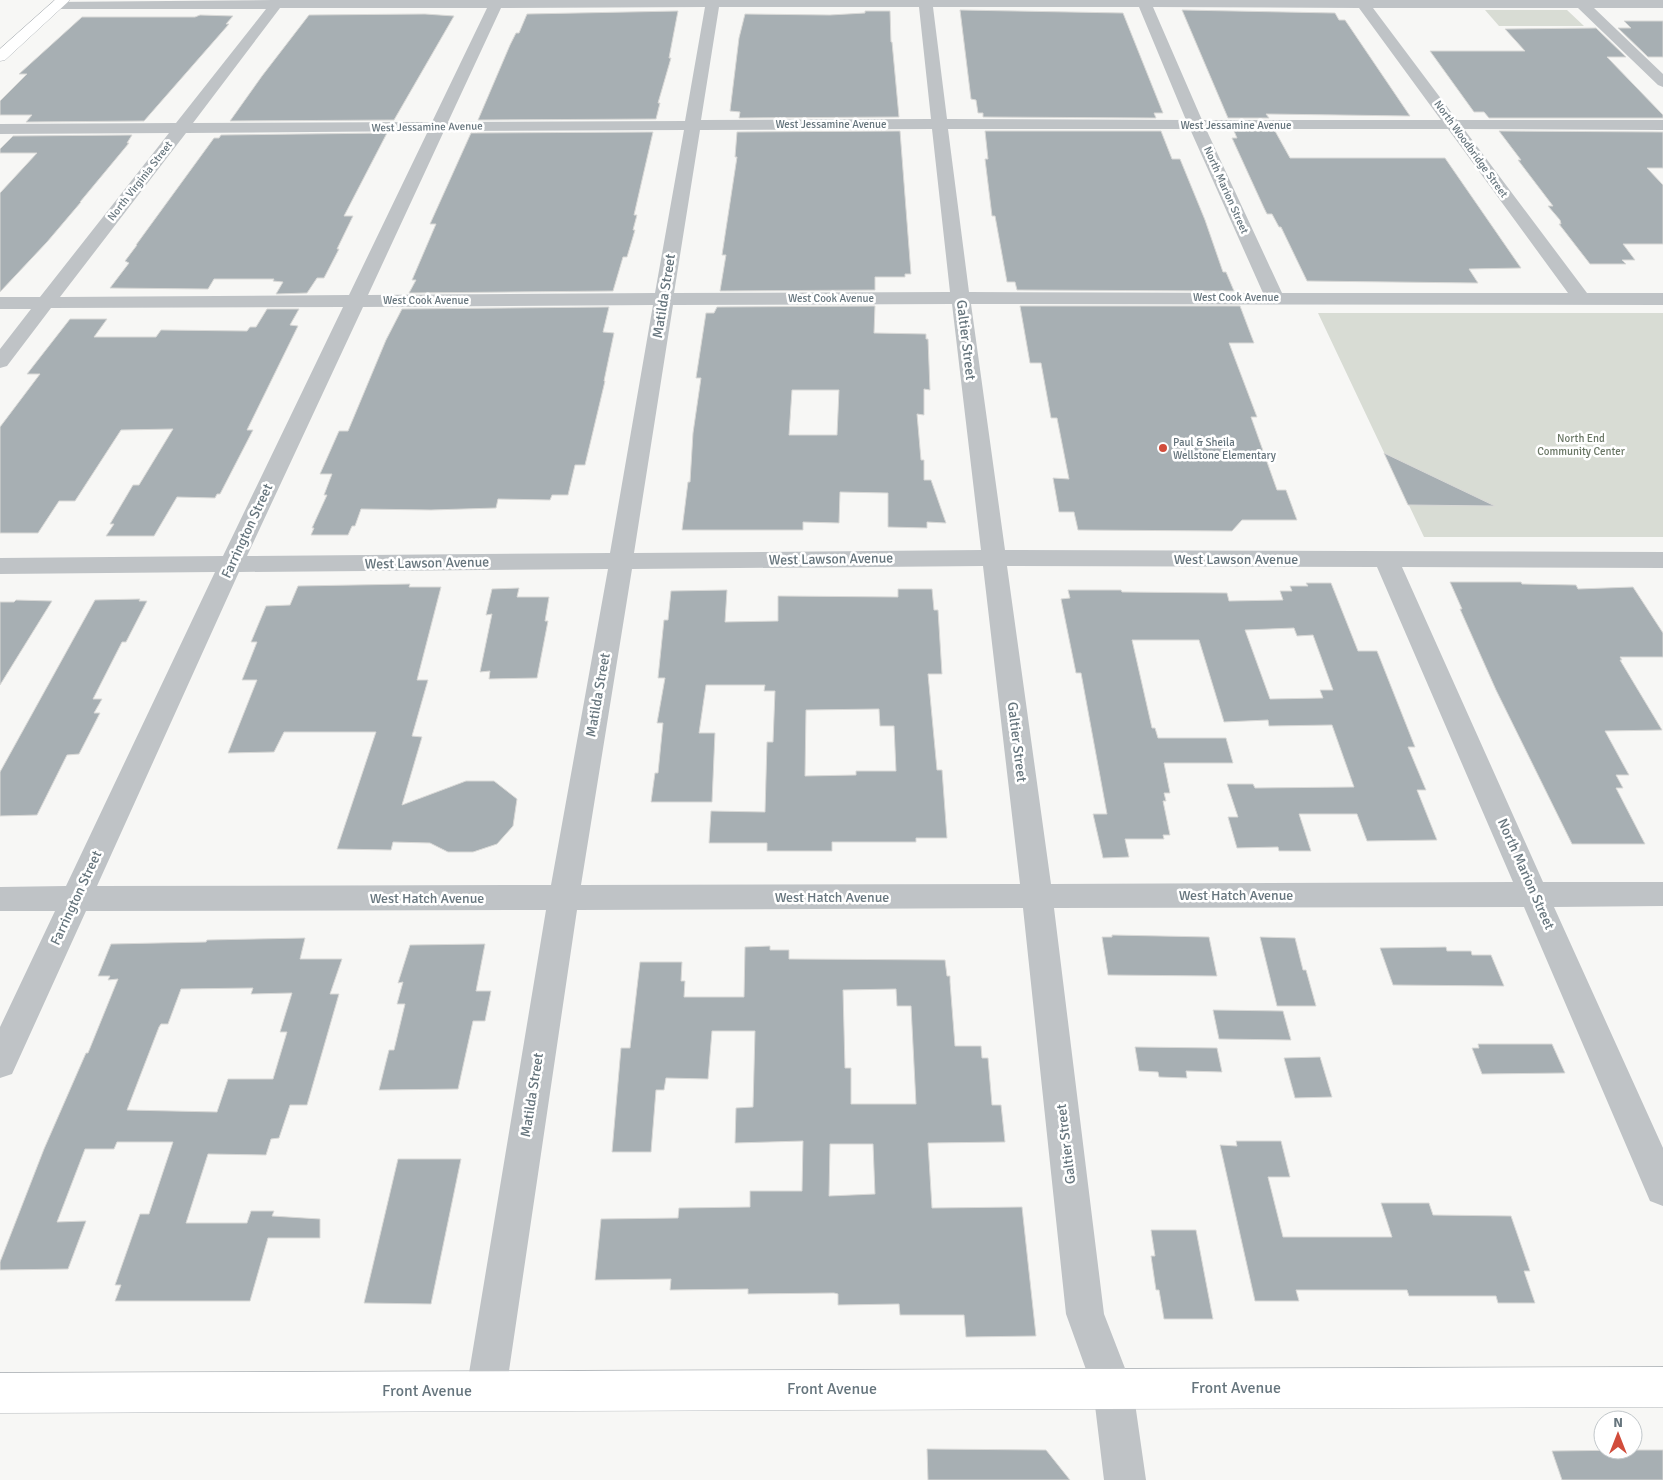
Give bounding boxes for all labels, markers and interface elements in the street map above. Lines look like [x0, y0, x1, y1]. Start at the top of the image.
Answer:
street label: North Woodbridge Street [1431, 98, 1511, 200]
street label: West Jessamine Avenue [775, 118, 887, 131]
street label: West Jessamine Avenue [1180, 119, 1292, 132]
street label: West Jessamine Avenue [371, 120, 483, 134]
street label: North Virginia Street [105, 139, 175, 223]
street label: North Marion Street [1201, 144, 1251, 236]
street label: Matilda Street [649, 253, 679, 339]
street label: West Cook Avenue [1193, 291, 1279, 304]
street label: West Cook Avenue [788, 292, 874, 305]
street label: West Cook Avenue [383, 294, 469, 307]
street label: Galtier Street [953, 299, 979, 381]
park label: North End Community Center [1537, 432, 1625, 458]
place label: Paul & Sheila Wellstone Elementary [1173, 436, 1277, 462]
marker: Paul & Sheila Wellstone Elementary [1157, 442, 1169, 454]
street label: Farrington Street [218, 481, 276, 581]
street label: West Lawson Avenue [769, 549, 893, 569]
street label: West Lawson Avenue [1174, 551, 1298, 568]
street label: West Lawson Avenue [365, 553, 489, 573]
street label: Matilda Street [582, 651, 614, 738]
street label: Galtier Street [1004, 701, 1030, 783]
street label: North Marion Street [1494, 816, 1558, 932]
street label: Farrington Street [47, 848, 105, 948]
street label: West Hatch Avenue [1179, 887, 1293, 904]
street label: West Hatch Avenue [775, 889, 889, 906]
street label: West Hatch Avenue [370, 890, 484, 907]
street label: Matilda Street [517, 1052, 547, 1138]
street label: Galtier Street [1053, 1103, 1079, 1185]
street label: Front Avenue [1191, 1378, 1281, 1398]
street label: Front Avenue [787, 1379, 877, 1399]
street label: Front Avenue [382, 1381, 472, 1401]
north arrow [1593, 1410, 1643, 1460]
text: N [1613, 1414, 1623, 1431]

